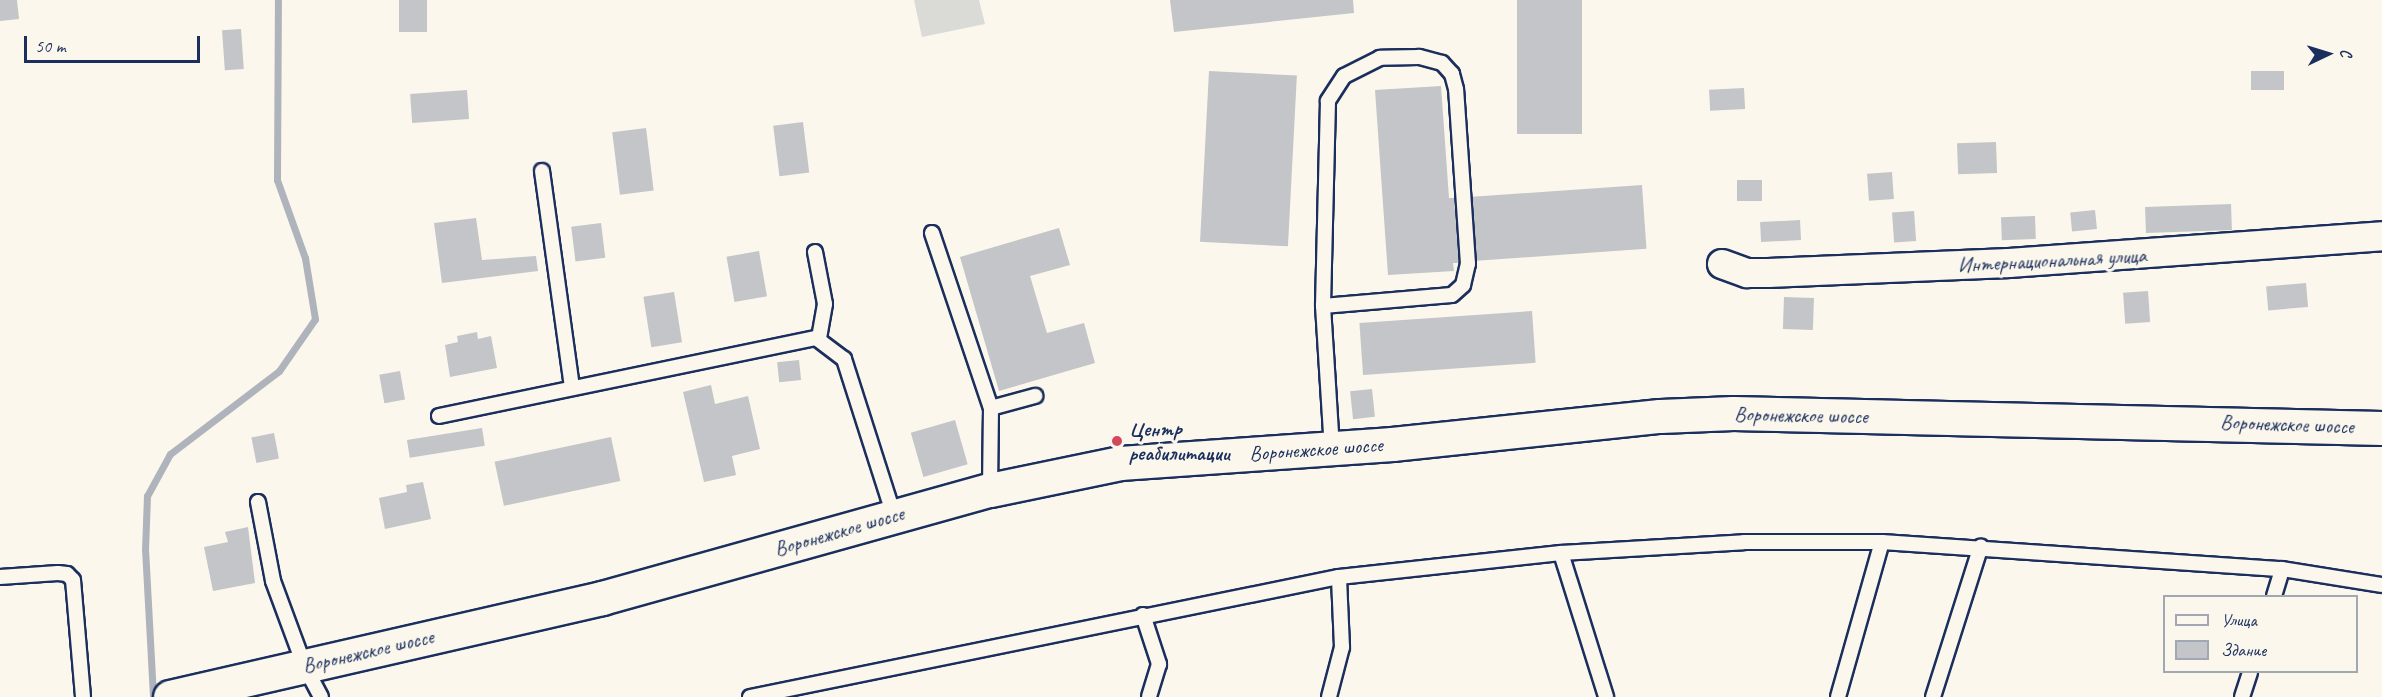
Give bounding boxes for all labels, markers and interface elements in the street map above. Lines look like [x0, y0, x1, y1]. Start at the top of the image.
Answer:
scale bar [27, 24, 202, 62]
north arrow [2298, 24, 2358, 84]
text: 50 m [35, 35, 66, 57]
text: С [2336, 48, 2356, 57]
street label: Интернациональная улица [1956, 242, 2148, 278]
street label: Воронежское шоссе [1733, 401, 1869, 429]
street label: Воронежское шоссе [2219, 409, 2355, 439]
place label: Центр реабилитации [1129, 416, 1230, 466]
street label: Воронежское шоссе [1248, 432, 1384, 466]
marker: Центр реабилитации [1110, 434, 1124, 448]
street label: Воронежское шоссе [771, 500, 907, 562]
legend [2163, 595, 2358, 673]
text: Улица [2221, 609, 2257, 631]
street label: Воронежское шоссе [299, 624, 437, 678]
text: Здание [2221, 639, 2266, 661]

